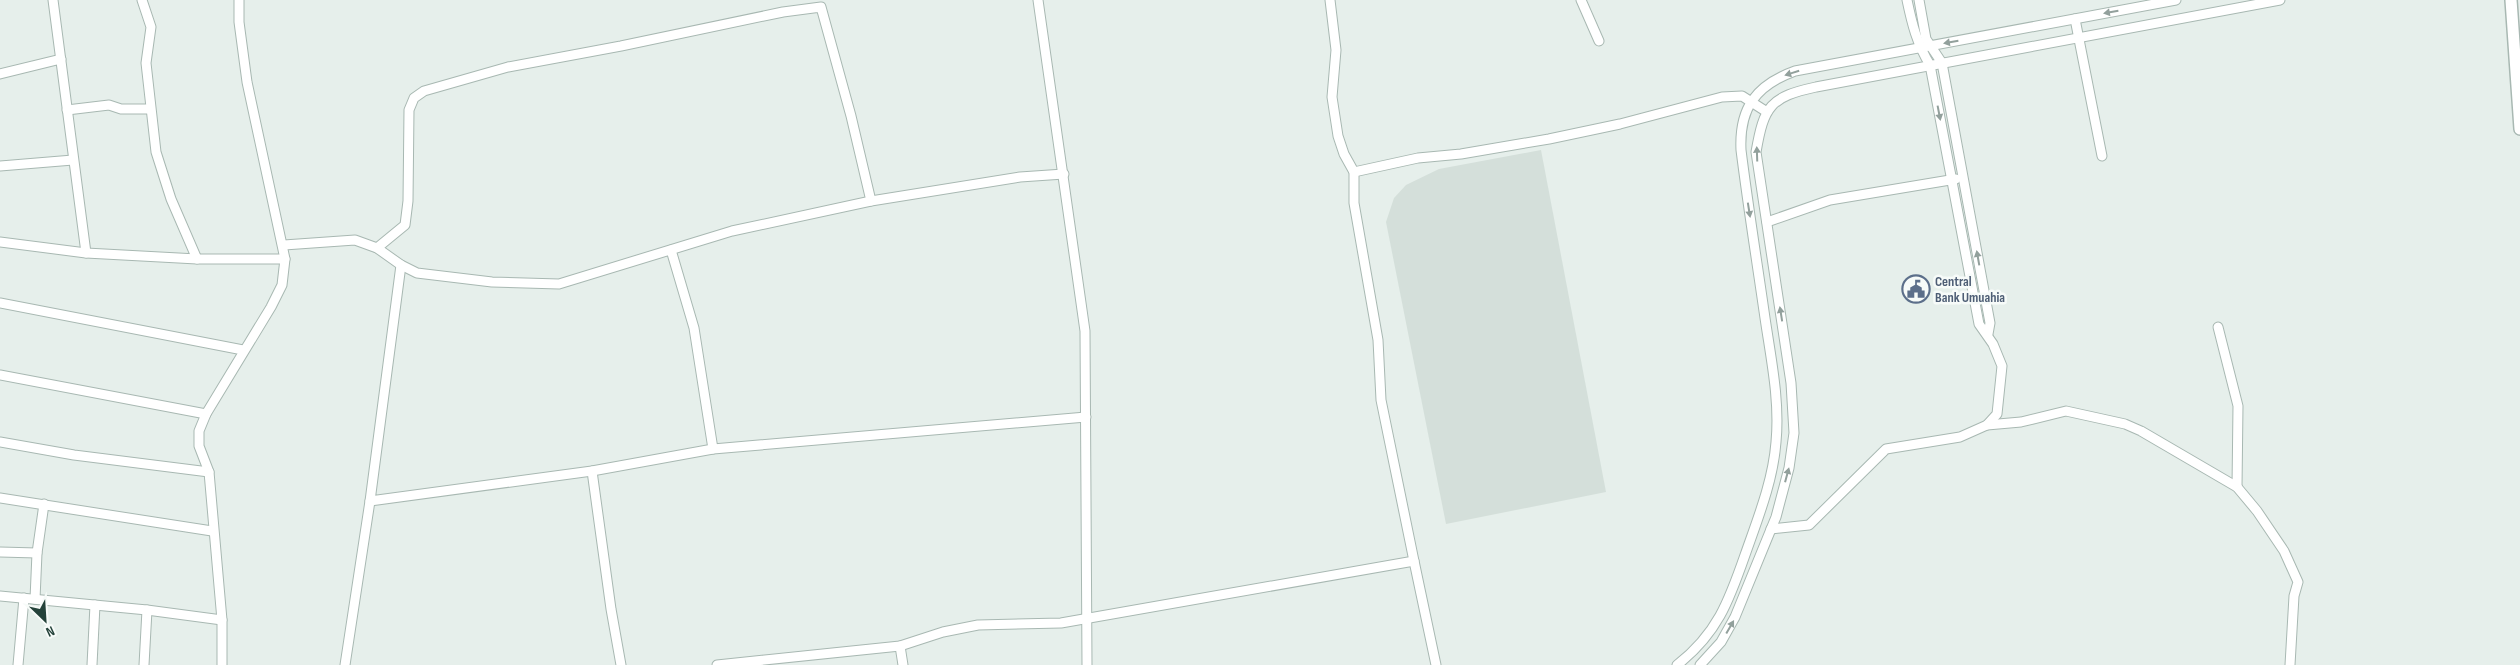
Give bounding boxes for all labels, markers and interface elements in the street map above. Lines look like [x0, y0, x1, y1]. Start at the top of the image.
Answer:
one-way arrow [2103, 8, 2119, 16]
one-way arrow [1943, 38, 1959, 46]
one-way arrow [1784, 69, 1799, 77]
one-way arrow [1935, 106, 1943, 121]
one-way arrow [1753, 145, 1761, 161]
one-way arrow [1745, 202, 1753, 218]
one-way arrow [1974, 250, 1982, 265]
place label: Central Bank Umuahia [1935, 273, 2005, 306]
public building icon: Central Bank Umuahia [1901, 274, 1931, 304]
one-way arrow [1776, 306, 1784, 322]
one-way arrow [1783, 468, 1791, 483]
north arrow [20, 595, 70, 645]
one-way arrow [1725, 620, 1734, 634]
text: N [43, 622, 57, 641]

